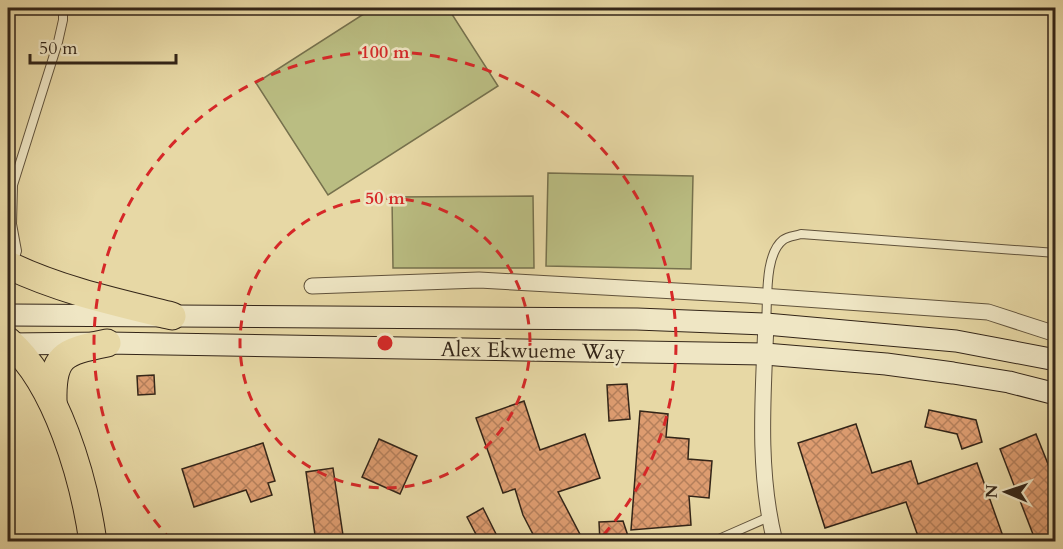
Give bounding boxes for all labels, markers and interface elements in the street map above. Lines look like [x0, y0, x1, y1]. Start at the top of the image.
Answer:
scale bar [30, 27, 176, 65]
text: 50 m [39, 36, 78, 61]
text: 100 m [360, 40, 410, 65]
text: 50 m [365, 186, 405, 211]
centre of rings [375, 333, 395, 353]
street label: Alex Ekwueme Way [441, 335, 625, 367]
north arrow [976, 462, 1036, 522]
text: N [981, 484, 1003, 499]

